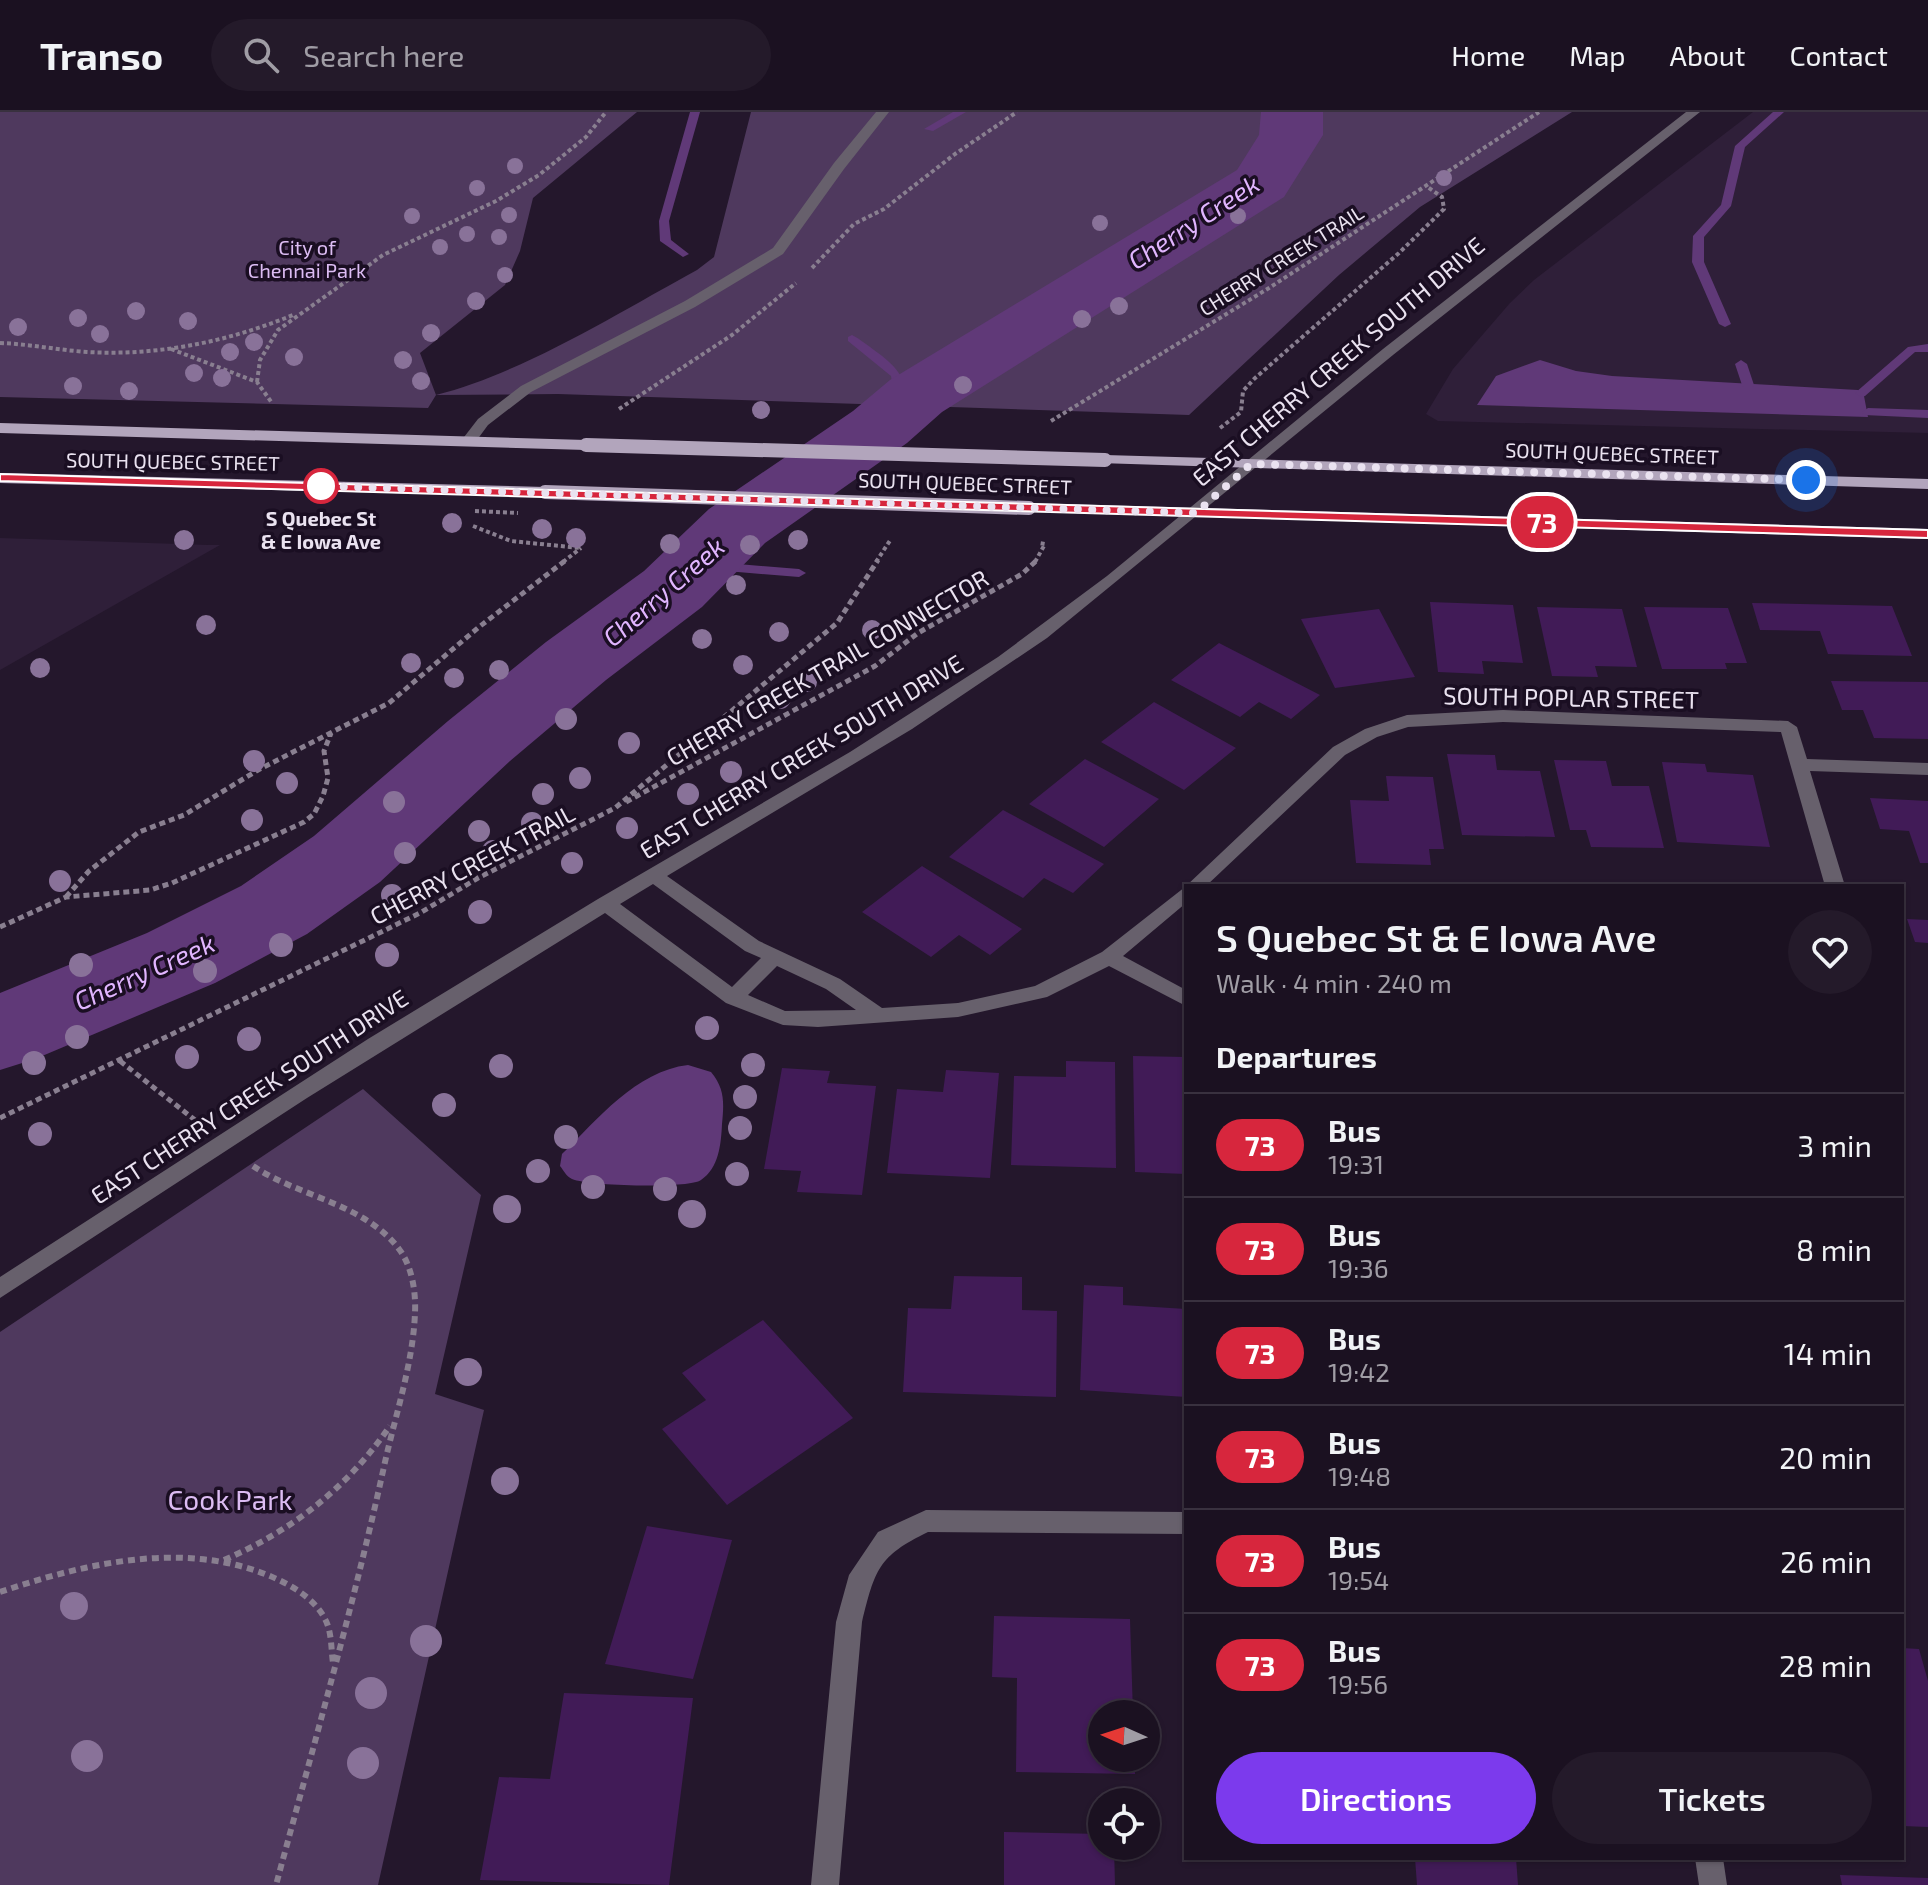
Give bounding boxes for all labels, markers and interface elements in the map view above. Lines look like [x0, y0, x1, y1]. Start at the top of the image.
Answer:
search box [211, 19, 771, 91]
text: Transo [40, 32, 163, 78]
icon: search [239, 33, 283, 77]
text: Search here [303, 37, 464, 73]
text: Home [1451, 38, 1525, 72]
text: Map [1569, 38, 1626, 72]
text: About [1670, 38, 1745, 72]
text: Contact [1789, 38, 1888, 72]
water label: Cherry Creek [1121, 167, 1265, 276]
street label: CHERRY CREEK TRAIL [1194, 200, 1368, 320]
street label: EAST CHERRY CREEK SOUTH DRIVE [1186, 230, 1490, 492]
park label: City of Chennai Park [248, 235, 366, 282]
street label: SOUTH QUEBEC STREET [1505, 437, 1720, 469]
street label: SOUTH QUEBEC STREET [66, 447, 280, 475]
your location [1786, 460, 1826, 500]
street label: SOUTH QUEBEC STREET [858, 467, 1073, 499]
marker: S Quebec St & E Iowa Ave [304, 469, 338, 503]
line badge: 73 [1506, 496, 1578, 548]
text: 73 [1527, 505, 1557, 539]
place label: S Quebec St & E Iowa Ave [261, 506, 381, 553]
water label: Cherry Creek [596, 530, 731, 653]
street label: CHERRY CREEK TRAIL CONNECTOR [661, 563, 993, 771]
street label: EAST CHERRY CREEK SOUTH DRIVE [634, 648, 968, 864]
street label: SOUTH POPLAR STREET [1443, 680, 1699, 714]
street label: CHERRY CREEK TRAIL [365, 798, 579, 930]
button: heart [1788, 910, 1872, 994]
text: S Quebec St & E Iowa Ave [1216, 914, 1656, 960]
water label: Cherry Creek [69, 926, 219, 1017]
text: Walk · 4 min · 240 m [1216, 967, 1452, 998]
street label: EAST CHERRY CREEK SOUTH DRIVE [85, 983, 413, 1209]
text: Departures [1216, 1038, 1377, 1074]
text: Bus [1328, 1112, 1381, 1148]
text: 3 min [1797, 1127, 1872, 1163]
text: 73 [1245, 1128, 1275, 1162]
text: 19:31 [1328, 1148, 1384, 1179]
text: Bus [1328, 1216, 1381, 1252]
text: 8 min [1796, 1231, 1872, 1267]
text: 73 [1245, 1232, 1275, 1266]
text: 19:36 [1328, 1252, 1389, 1283]
text: Bus [1328, 1320, 1381, 1356]
text: 14 min [1784, 1335, 1872, 1371]
text: 73 [1245, 1336, 1275, 1370]
text: 19:42 [1328, 1356, 1390, 1387]
text: Bus [1328, 1424, 1381, 1460]
text: 20 min [1779, 1439, 1872, 1475]
text: 73 [1245, 1440, 1275, 1474]
text: 19:48 [1328, 1460, 1391, 1491]
park label: Cook Park [167, 1482, 293, 1516]
text: Bus [1328, 1528, 1381, 1564]
text: 26 min [1780, 1543, 1872, 1579]
text: 73 [1245, 1544, 1275, 1578]
text: 19:54 [1328, 1564, 1389, 1595]
text: Bus [1328, 1632, 1381, 1668]
text: 28 min [1779, 1647, 1872, 1683]
text: 73 [1245, 1648, 1275, 1682]
text: 19:56 [1328, 1668, 1388, 1699]
north arrow [1088, 1700, 1160, 1772]
map controls [1088, 1700, 1160, 1860]
button: Directions [1216, 1752, 1536, 1844]
button: Tickets [1552, 1752, 1872, 1844]
button: locate [1088, 1788, 1160, 1860]

